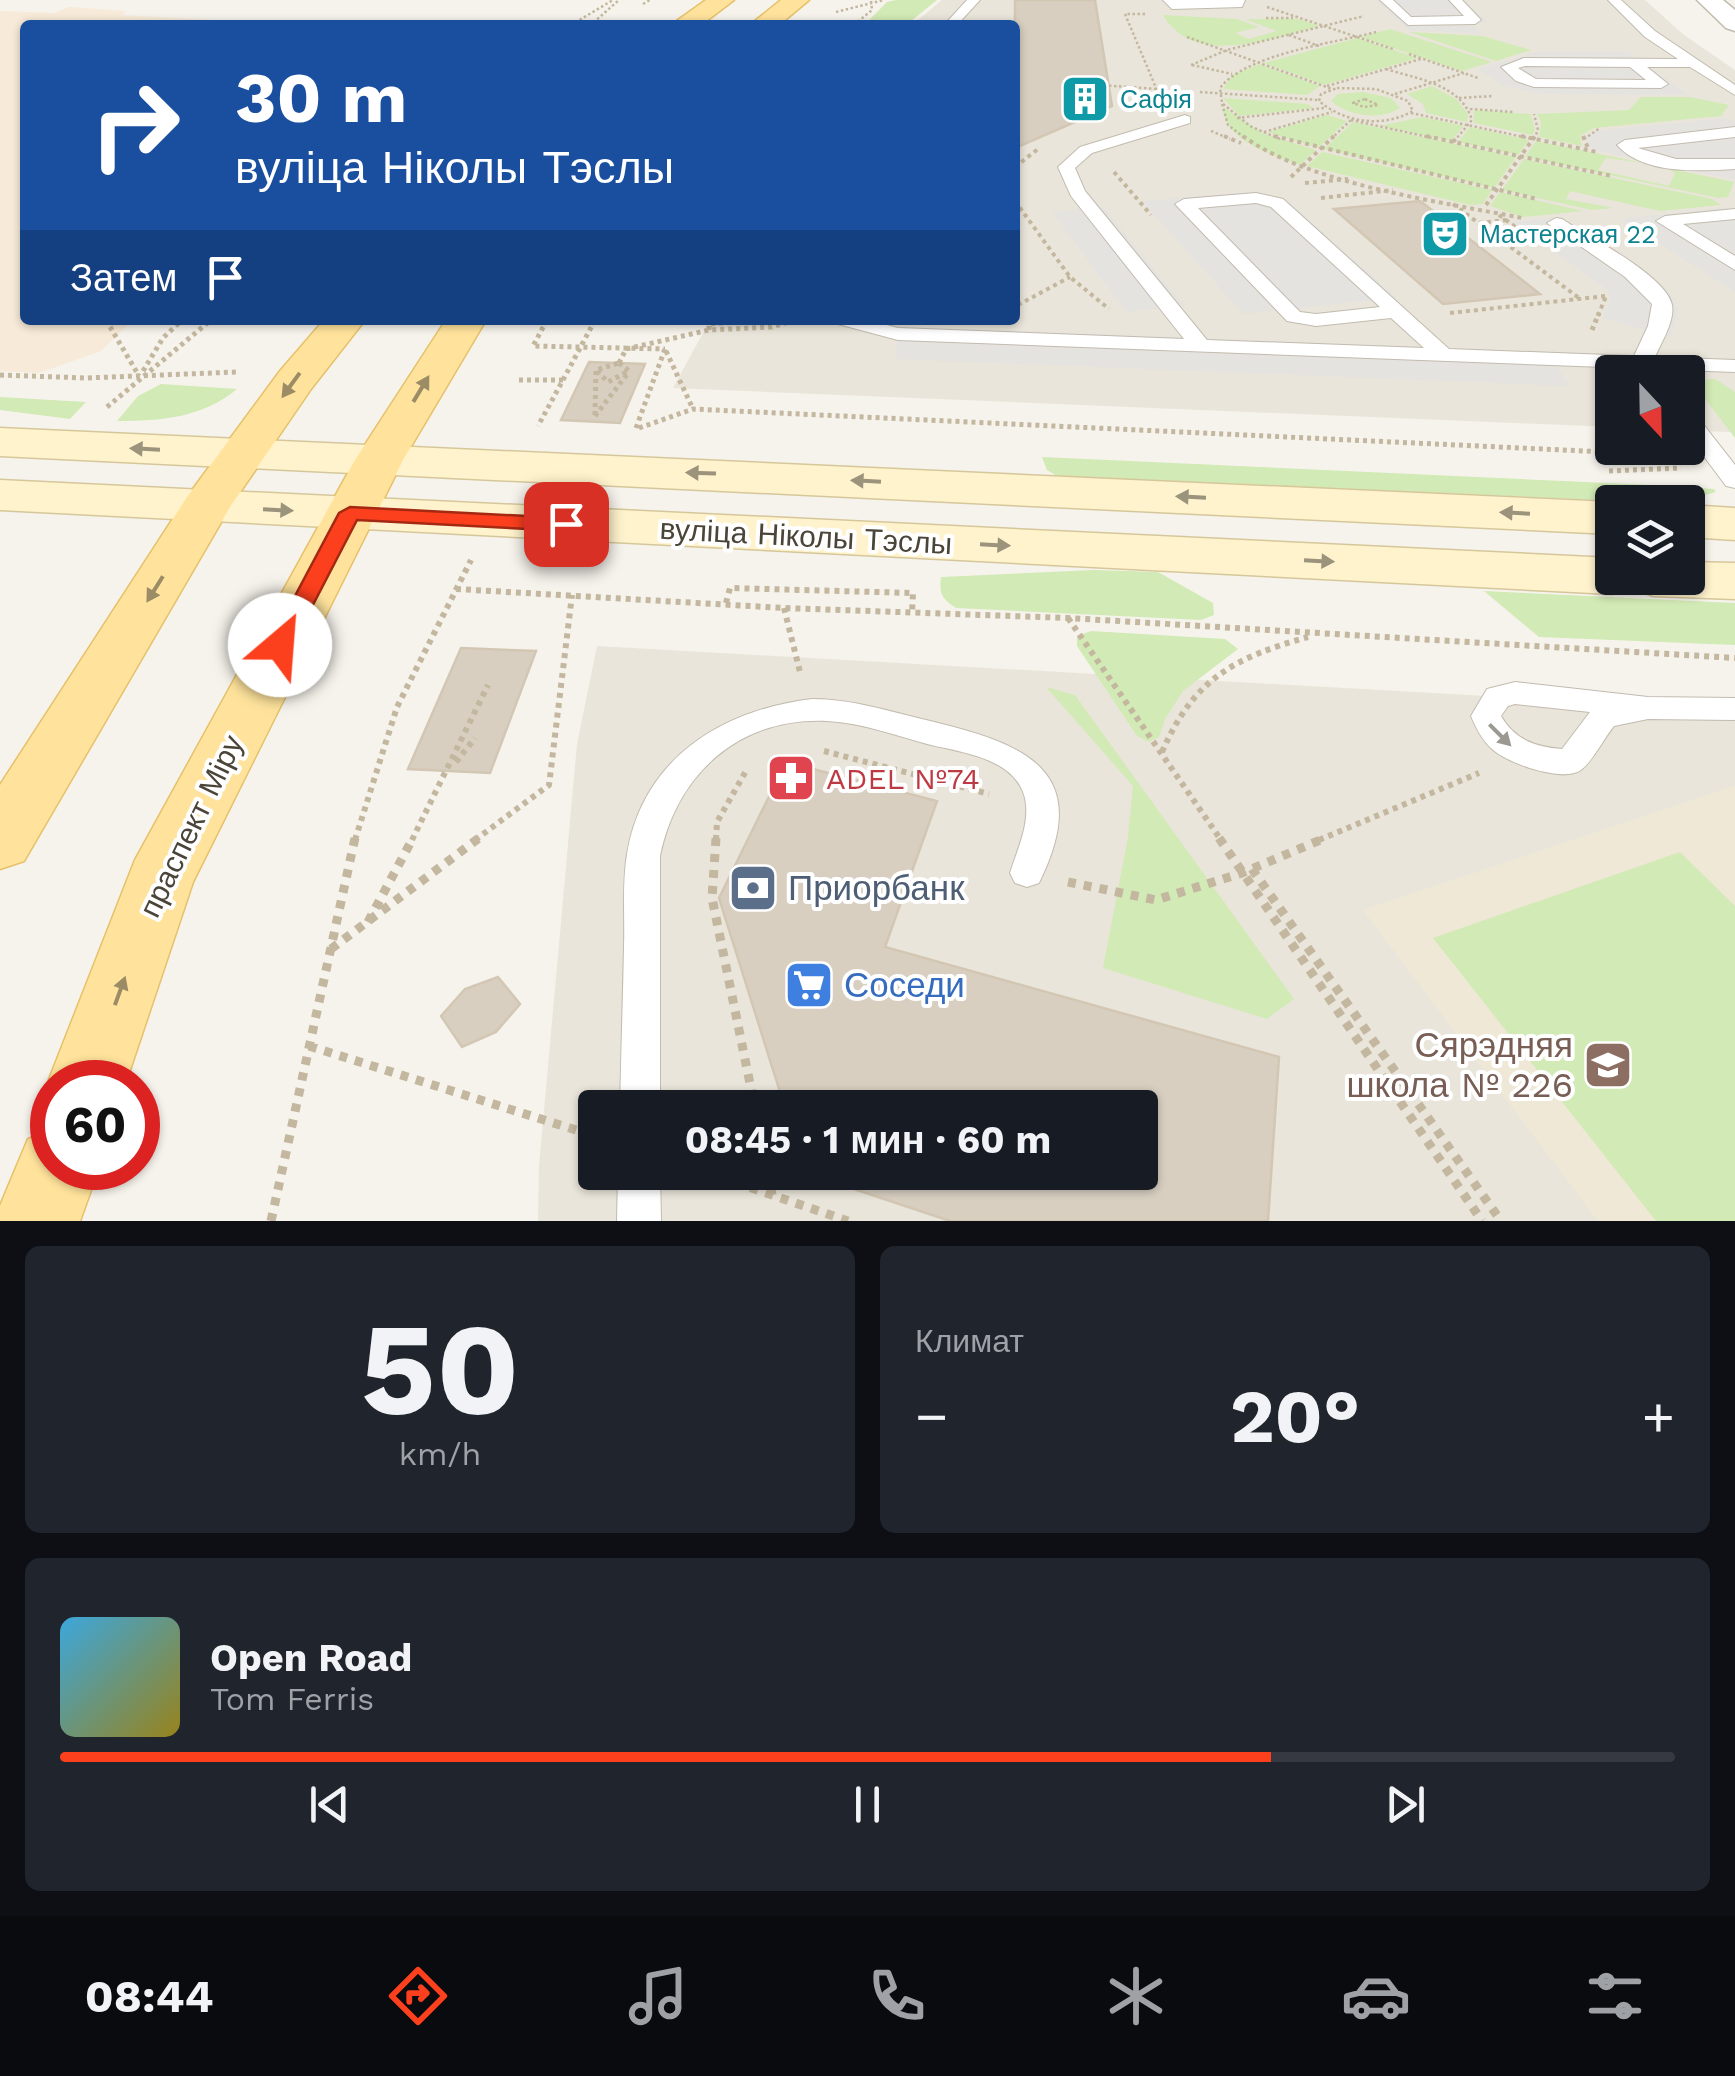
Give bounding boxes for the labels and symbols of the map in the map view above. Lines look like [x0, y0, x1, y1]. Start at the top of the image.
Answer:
building icon: Сафія [1059, 73, 1111, 125]
place label: Сафія [1120, 85, 1192, 114]
theatre icon: Мастерская 22 [1419, 208, 1471, 260]
place label: Мастерская 22 [1480, 220, 1656, 249]
north arrow [1595, 355, 1705, 465]
one-way arrow [282, 371, 302, 398]
one-way arrow [412, 375, 429, 403]
one-way arrow [129, 440, 161, 456]
one-way arrow [685, 465, 717, 481]
one-way arrow [849, 472, 881, 488]
pin [524, 482, 609, 567]
one-way arrow [1174, 489, 1206, 505]
one-way arrow [263, 502, 295, 518]
one-way arrow [1499, 505, 1531, 521]
street label: вуліца Ніколы Тэслы [659, 511, 953, 561]
one-way arrow [979, 538, 1011, 554]
one-way arrow [1304, 553, 1336, 569]
one-way arrow [147, 575, 165, 603]
position arrow [228, 593, 332, 697]
one-way arrow [1488, 723, 1512, 747]
street label: праспект Міру [132, 729, 250, 923]
pharmacy icon: ADEL №74 [765, 752, 817, 804]
place label: ADEL №74 [826, 761, 980, 796]
bank icon: Приорбанк [727, 862, 779, 914]
place label: Приорбанк [788, 867, 965, 909]
supermarket icon: Соседи [783, 959, 835, 1011]
place label: Соседи [844, 964, 965, 1006]
one-way arrow [113, 975, 128, 1005]
place label: Сярэдняя школа № 226 [1346, 1024, 1573, 1106]
school or university icon: Сярэдняя школа № 226 [1582, 1039, 1634, 1091]
speed limit sign: 60 [30, 1060, 160, 1190]

